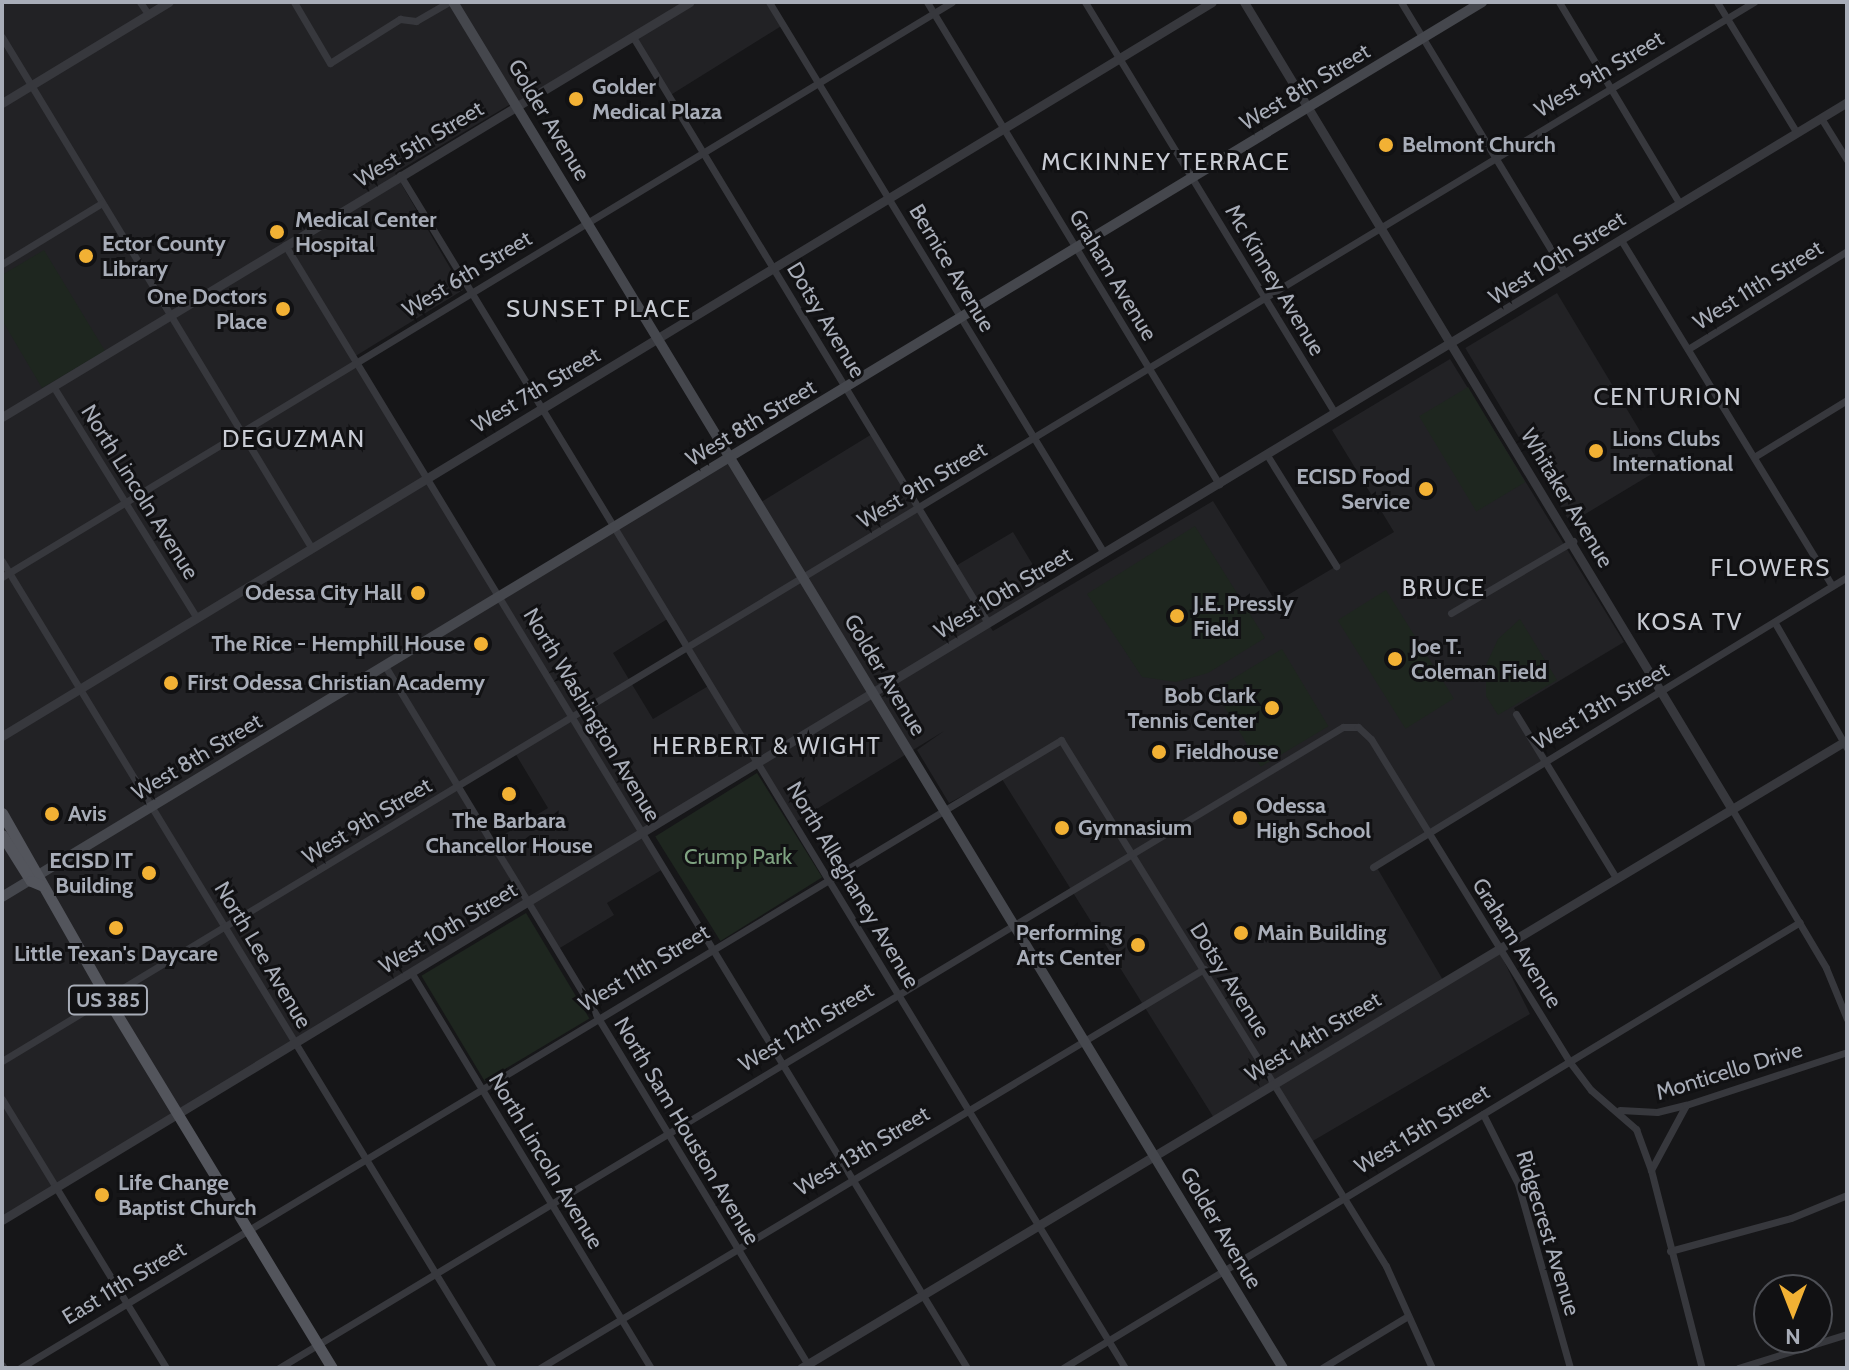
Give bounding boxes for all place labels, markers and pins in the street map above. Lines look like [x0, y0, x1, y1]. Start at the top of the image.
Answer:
place label: Golder Medical Plaza [592, 73, 722, 124]
marker: Golder Medical Plaza [567, 90, 585, 108]
place label: Belmont Church [1402, 132, 1556, 158]
marker: Belmont Church [1377, 136, 1395, 154]
place label: Medical Center Hospital [295, 206, 437, 258]
marker: Medical Center Hospital [266, 221, 288, 243]
place label: Ector County Library [102, 230, 226, 282]
marker: Ector County Library [77, 247, 95, 265]
place label: One Doctors Place [147, 283, 267, 334]
marker: One Doctors Place [274, 300, 292, 318]
place label: Lions Clubs International [1612, 425, 1733, 476]
marker: Lions Clubs International [1587, 442, 1605, 460]
place label: ECISD Food Service [1296, 463, 1410, 514]
marker: ECISD Food Service [1417, 480, 1435, 498]
place label: Odessa City Hall [245, 580, 402, 606]
marker: Odessa City Hall [409, 584, 427, 602]
place label: J.E. Pressly Field [1193, 590, 1294, 642]
marker: J.E. Pressly Field [1168, 607, 1186, 625]
place label: The Rice - Hemphill House [211, 631, 465, 657]
place label: Joe T. Coleman Field [1411, 633, 1547, 684]
marker: The Rice - Hemphill House [472, 635, 490, 653]
marker: Joe T. Coleman Field [1386, 650, 1404, 668]
place label: First Odessa Christian Academy [187, 670, 485, 696]
marker: First Odessa Christian Academy [162, 674, 180, 692]
place label: Bob Clark Tennis Center [1128, 682, 1256, 734]
marker: Bob Clark Tennis Center [1263, 699, 1281, 717]
place label: Fieldhouse [1175, 739, 1279, 765]
marker: Fieldhouse [1150, 743, 1168, 761]
marker: The Barbara Chancellor House [500, 785, 518, 803]
place label: Odessa High School [1256, 792, 1371, 844]
place label: Avis [68, 801, 106, 827]
marker: Avis [43, 805, 61, 823]
place label: The Barbara Chancellor House [425, 807, 593, 858]
marker: Odessa High School [1231, 809, 1249, 827]
place label: Gymnasium [1078, 815, 1192, 841]
marker: Gymnasium [1053, 819, 1071, 837]
place label: ECISD IT Building [49, 847, 133, 898]
marker: ECISD IT Building [140, 864, 158, 882]
marker: Little Texan's Daycare [107, 919, 125, 937]
place label: Performing Arts Center [1016, 919, 1122, 970]
place label: Main Building [1257, 920, 1386, 946]
marker: Main Building [1232, 924, 1250, 942]
marker: Performing Arts Center [1129, 936, 1147, 954]
place label: Little Texan's Daycare [14, 941, 218, 967]
place label: Life Change Baptist Church [118, 1169, 257, 1220]
marker: Life Change Baptist Church [93, 1186, 111, 1204]

